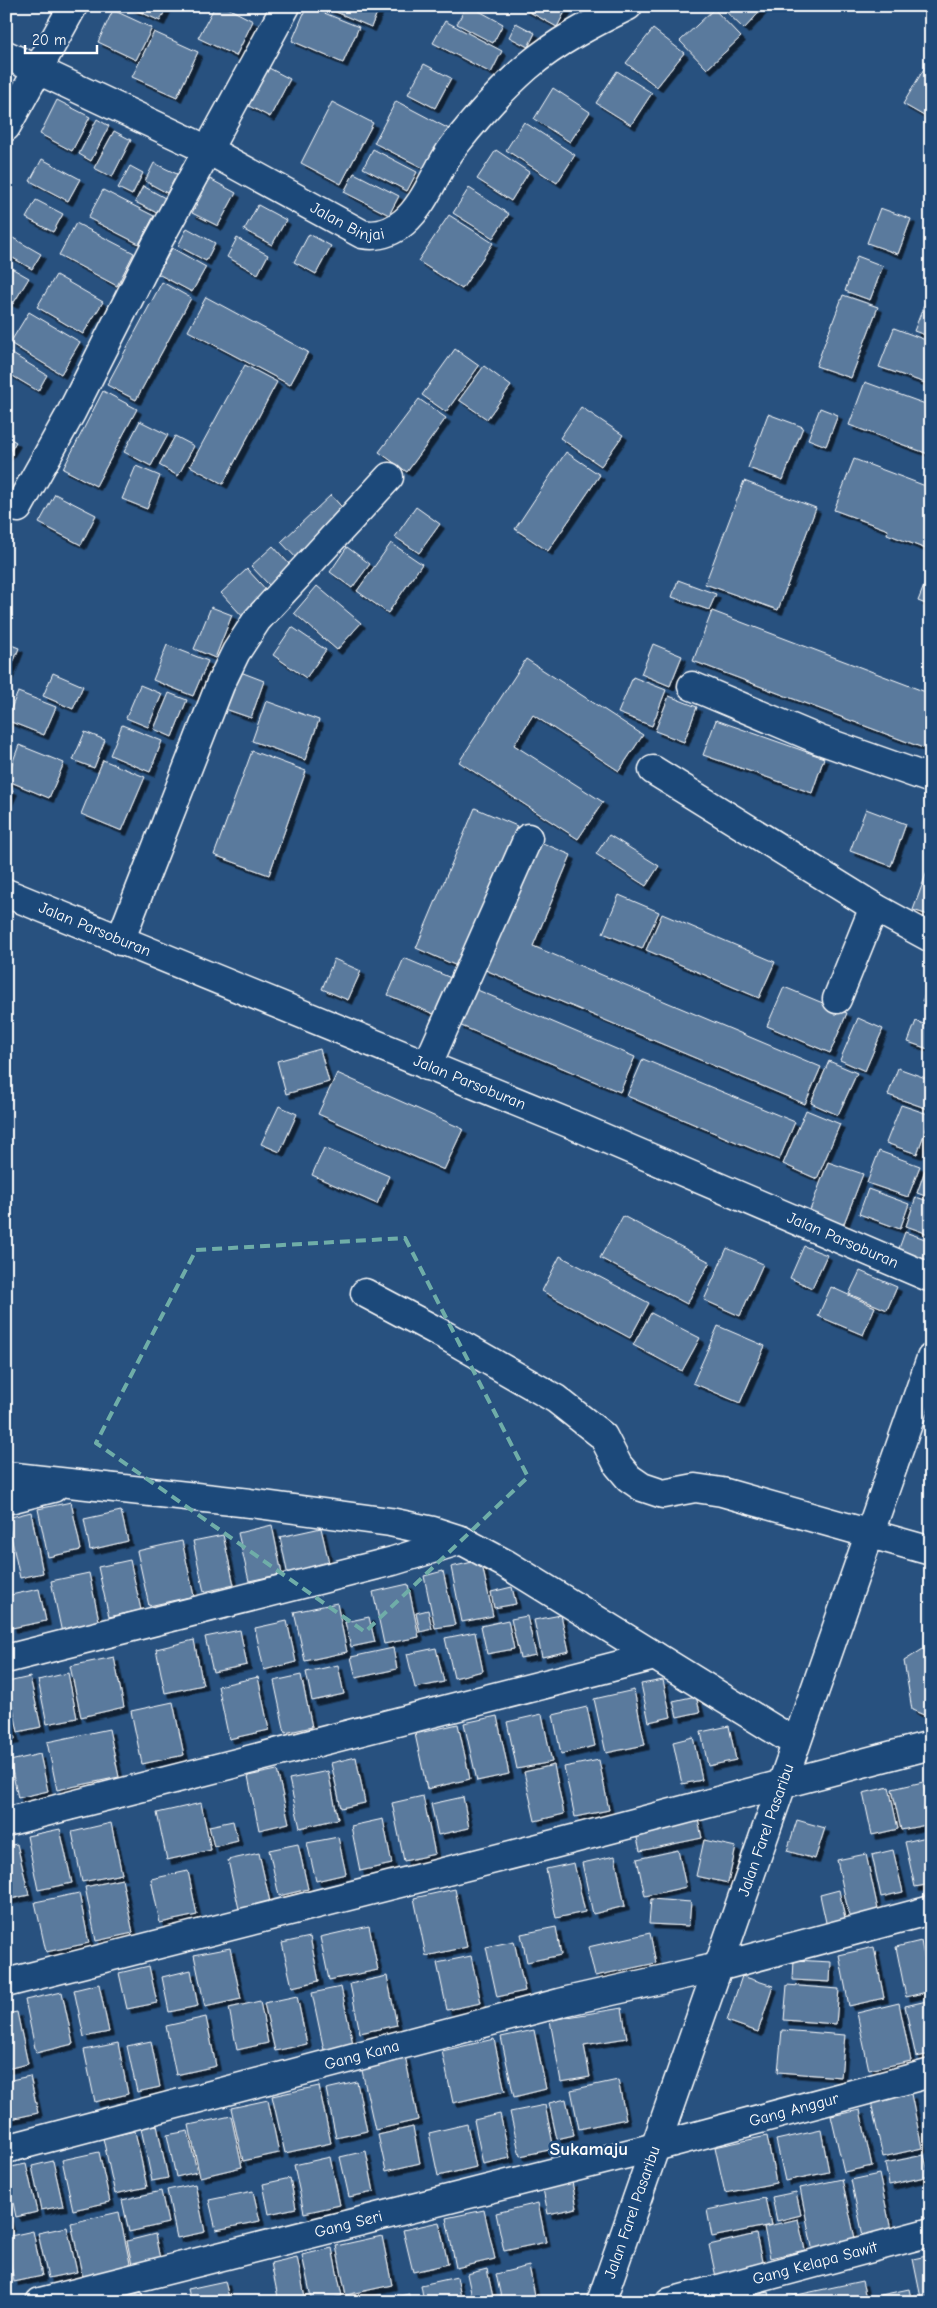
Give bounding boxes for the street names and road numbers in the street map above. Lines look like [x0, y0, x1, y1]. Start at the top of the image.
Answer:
street label: Jalan Binjai [307, 199, 386, 244]
street label: Jalan Parsoburan [36, 898, 154, 960]
street label: Jalan Parsoburan [411, 1052, 528, 1114]
street label: Jalan Parsoburan [784, 1208, 901, 1272]
street label: Jalan Farel Pasaribu [735, 1761, 797, 1899]
street label: Gang Kana [322, 2037, 401, 2074]
street label: Gang Anggur [747, 2089, 841, 2130]
street label: Jalan Farel Pasaribu [601, 2144, 664, 2281]
street label: Gang Seri [313, 2207, 384, 2241]
street label: Gang Kelapa Sawit [751, 2238, 880, 2288]

